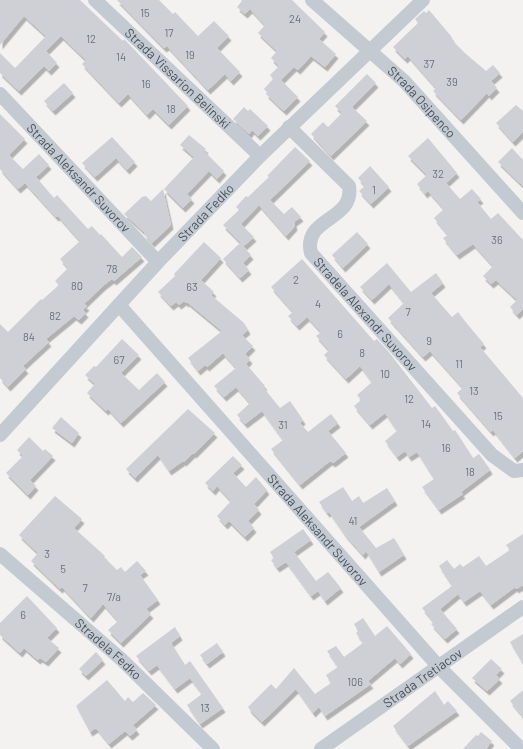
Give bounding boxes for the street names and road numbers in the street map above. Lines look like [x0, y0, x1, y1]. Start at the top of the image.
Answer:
street label: Strada Vissarion Belinski [122, 25, 234, 132]
street label: Strada Osipenco [385, 63, 459, 141]
street label: Strada Aleksandr Suvorov [24, 120, 134, 236]
street label: Strada Fedko [174, 180, 237, 245]
street label: Stradela Alexandr Suvorov [310, 254, 421, 374]
street label: Strada Aleksandr Suvorov [264, 471, 371, 589]
street label: Stradela Fedko [72, 615, 145, 683]
street label: Strada Tretiacov [380, 644, 465, 711]

